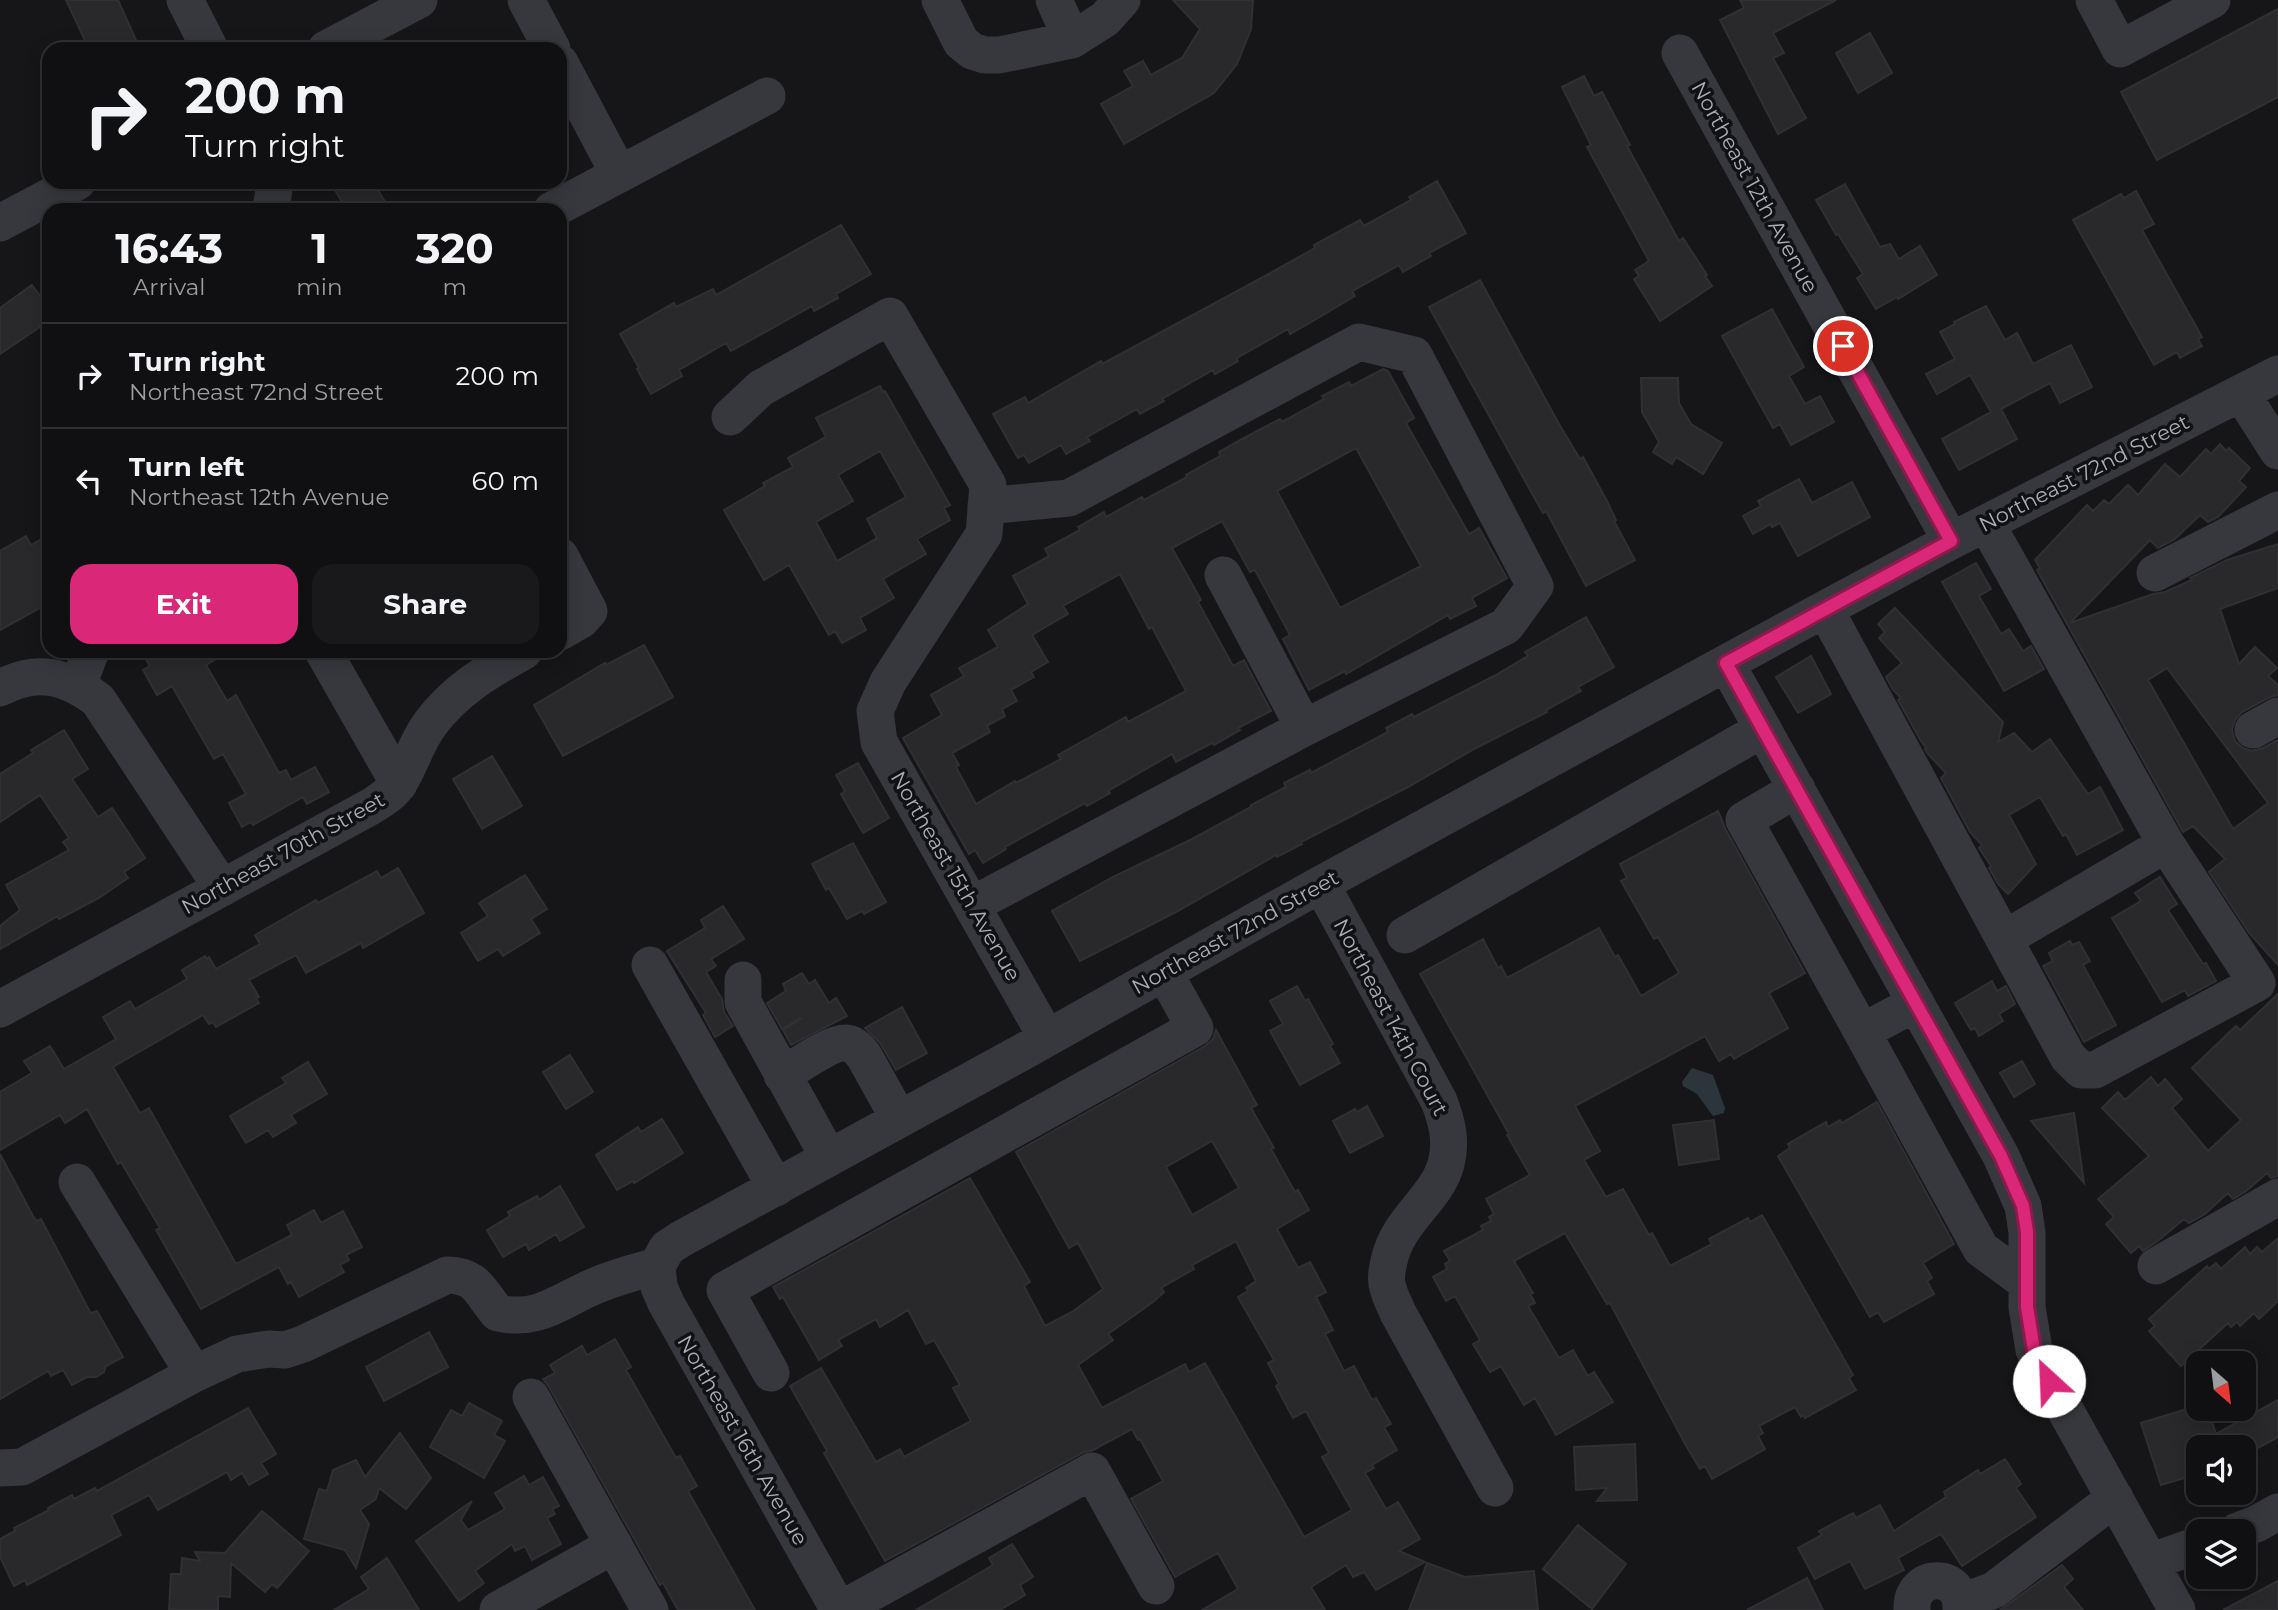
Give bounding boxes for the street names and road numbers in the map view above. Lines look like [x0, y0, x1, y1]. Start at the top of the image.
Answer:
street label: Northeast 12th Avenue [1686, 77, 1824, 297]
street label: Northeast 72nd Street [1975, 409, 2193, 537]
street label: Northeast 15th Avenue [886, 767, 1026, 985]
street label: Northeast 70th Street [177, 787, 389, 919]
street label: Northeast 72nd Street [1127, 865, 1343, 999]
street label: Northeast 14th Court [1328, 914, 1454, 1120]
street label: Northeast 16th Avenue [673, 1330, 813, 1550]

